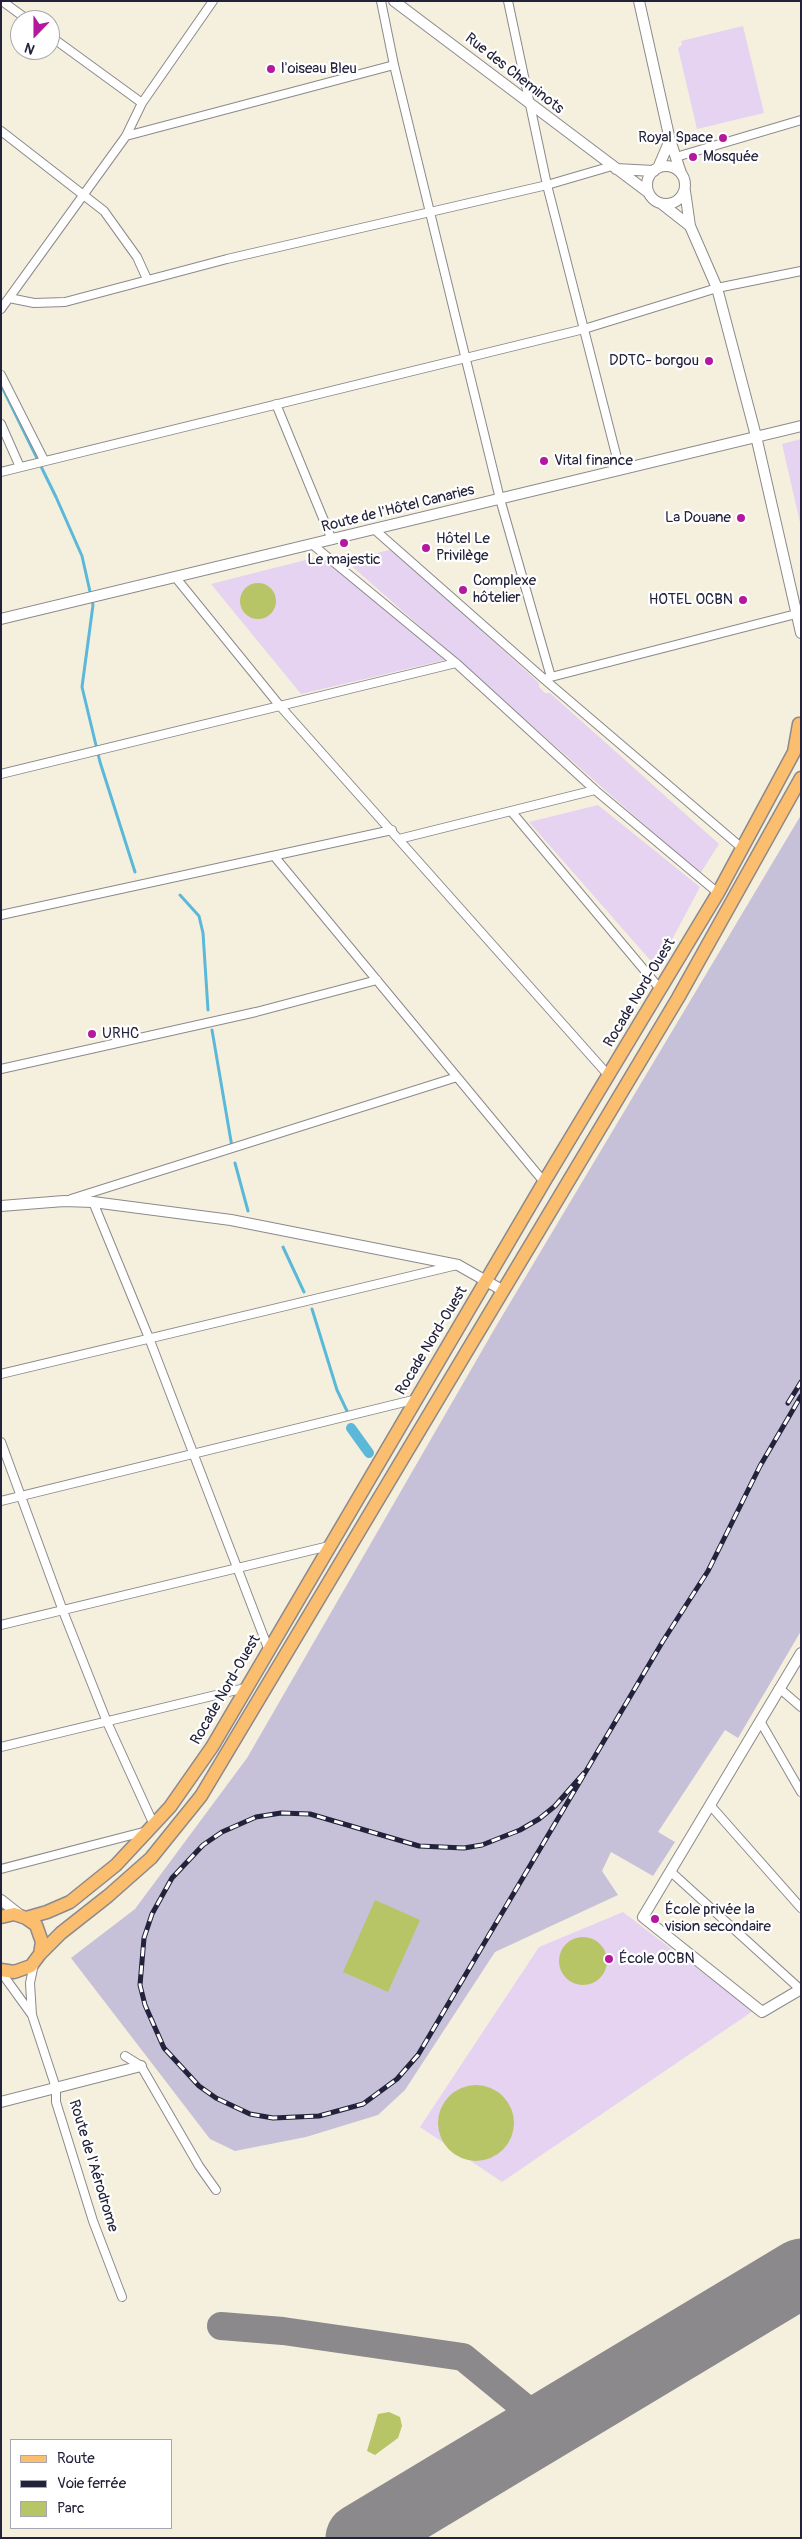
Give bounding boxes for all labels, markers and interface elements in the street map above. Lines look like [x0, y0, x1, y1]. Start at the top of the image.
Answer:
north arrow [10, 10, 60, 60]
street label: Rue des Cheminots [461, 30, 567, 118]
text: N [22, 39, 37, 58]
place label: l'oiseau Bleu [281, 60, 357, 78]
marker: l'oiseau Bleu [265, 63, 277, 75]
place label: Royal Space [638, 129, 713, 147]
marker: Royal Space [717, 132, 729, 144]
place label: Mosquée [703, 148, 758, 166]
marker: Mosquée [687, 151, 699, 163]
place label: DDTC- borgou [609, 352, 699, 370]
marker: DDTC- borgou [703, 355, 715, 367]
place label: Vital finance [554, 452, 633, 470]
marker: Vital finance [538, 455, 550, 467]
street label: Route de l'Hôtel Canaries [320, 481, 476, 537]
place label: La Douane [665, 509, 731, 527]
marker: La Douane [735, 512, 747, 524]
place label: Hôtel Le Privilège [436, 530, 490, 565]
marker: Le majestic [338, 537, 350, 549]
marker: Hôtel Le Privilège [420, 542, 432, 554]
place label: Le majestic [307, 551, 381, 569]
place label: Complexe hôtelier [473, 572, 536, 607]
marker: Complexe hôtelier [457, 584, 469, 596]
place label: HOTEL OCBN [649, 591, 733, 609]
marker: HOTEL OCBN [737, 594, 749, 606]
street label: Rocade Nord-Ouest [600, 935, 680, 1051]
place label: URHC [102, 1025, 139, 1043]
marker: URHC [86, 1028, 98, 1040]
street label: Rocade Nord-Ouest [392, 1283, 472, 1399]
street label: Rocade Nord-Ouest [187, 1632, 265, 1748]
place label: École privée la vision secondaire [665, 1901, 771, 1936]
marker: École privée la vision secondaire [649, 1913, 661, 1925]
place label: École OCBN [619, 1950, 695, 1968]
marker: École OCBN [603, 1953, 615, 1965]
street label: Route de l'Aérodrome [64, 2098, 122, 2234]
legend [10, 2439, 172, 2529]
text: Route [57, 2449, 95, 2468]
text: Voie ferrée [57, 2474, 126, 2493]
text: Parc [57, 2499, 85, 2518]

